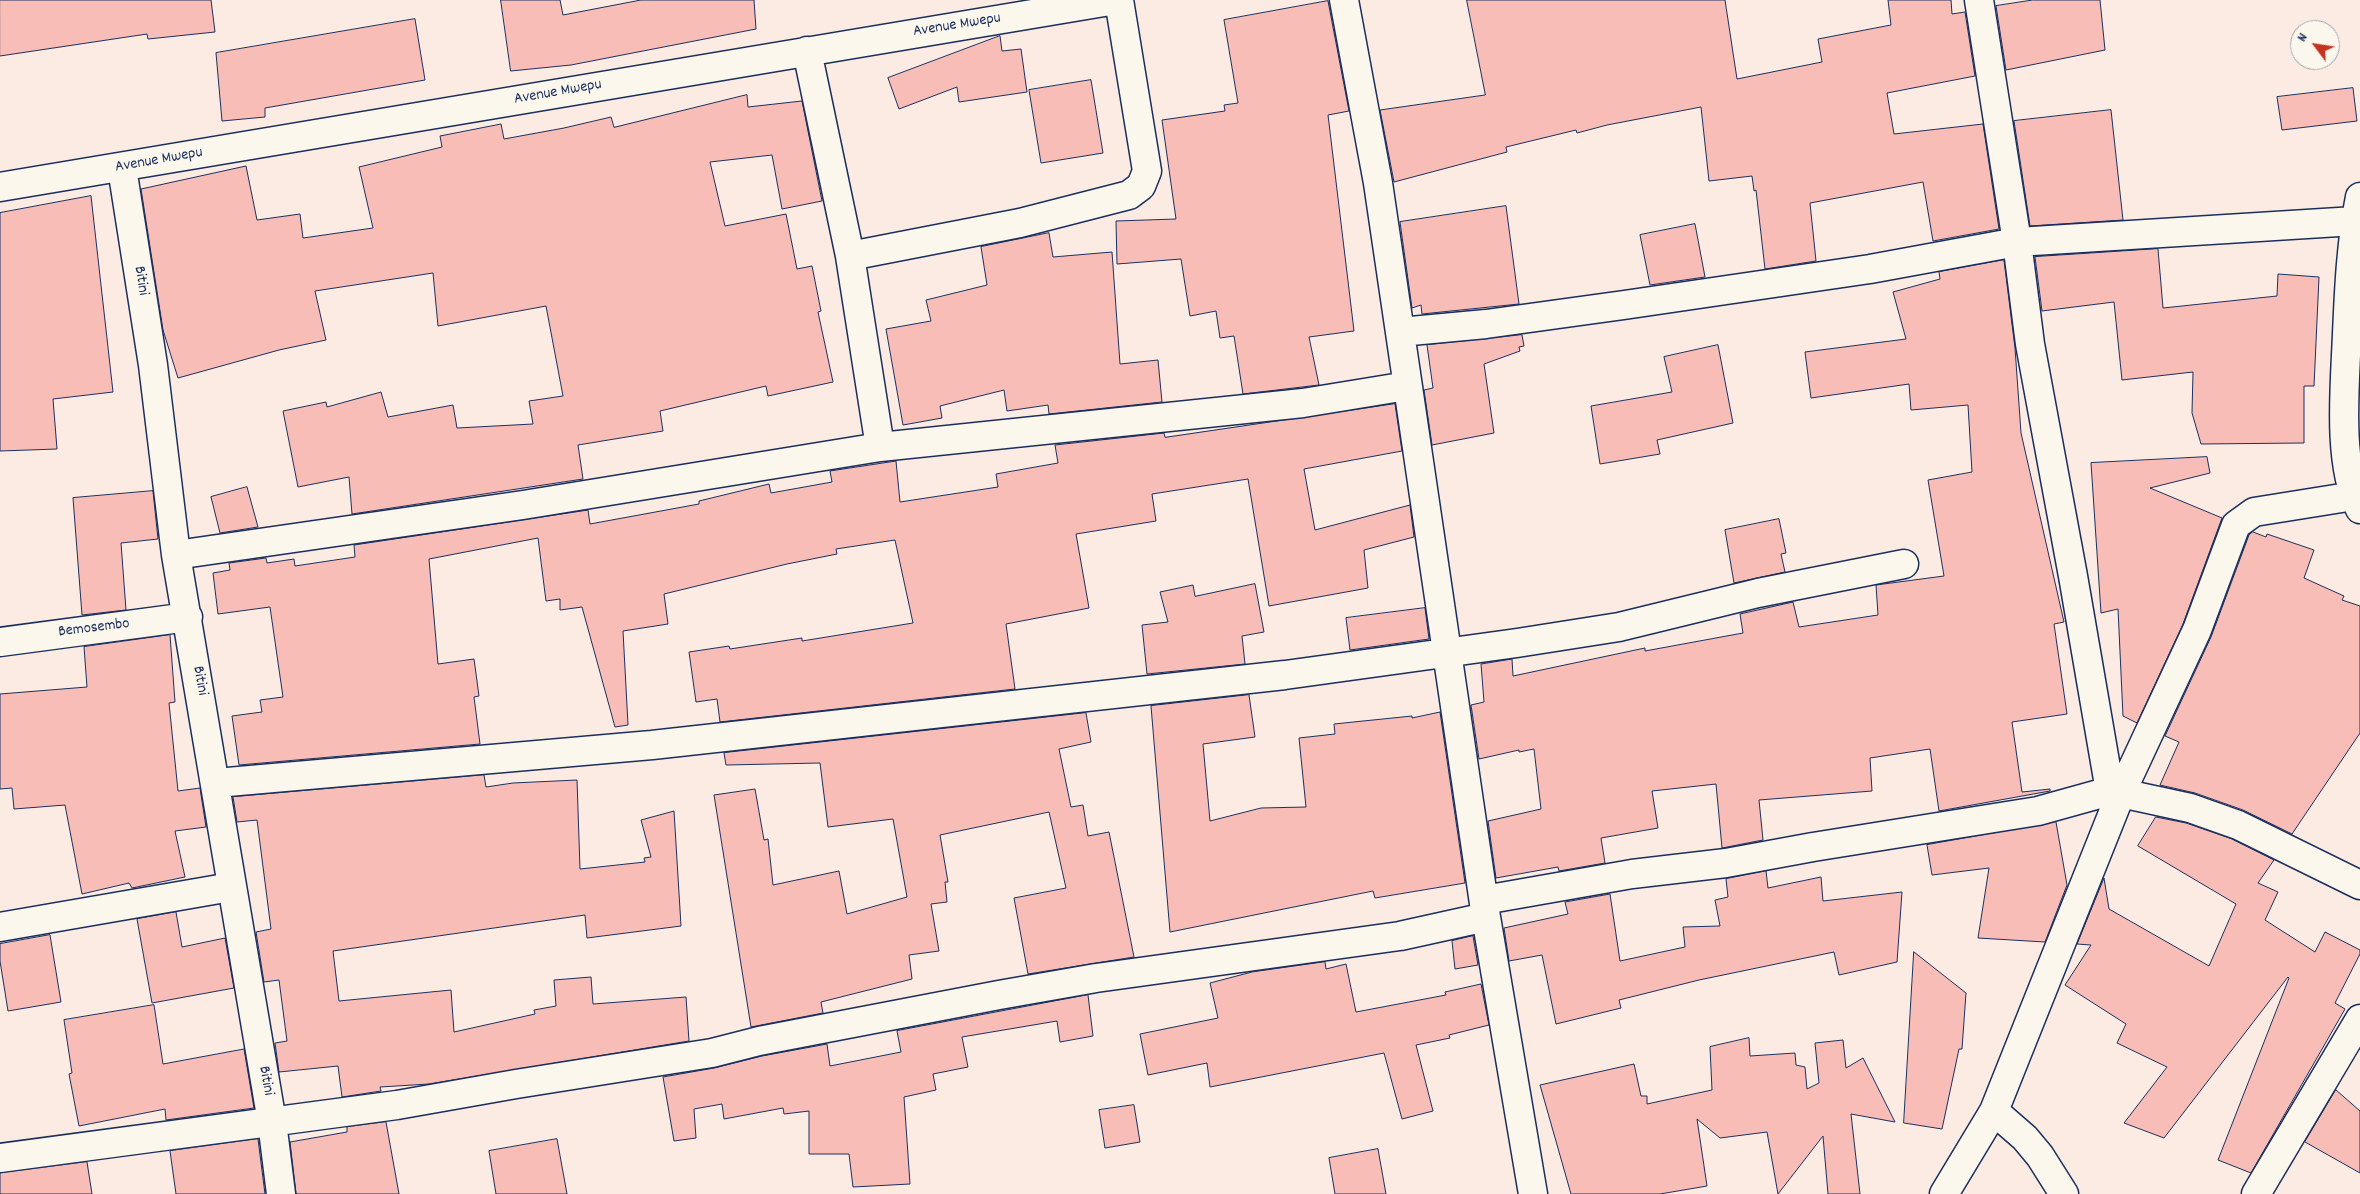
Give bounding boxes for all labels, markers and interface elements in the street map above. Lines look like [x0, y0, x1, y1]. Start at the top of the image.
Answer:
street label: Avenue Mwepu [912, 10, 1002, 42]
north arrow [2290, 20, 2340, 70]
text: N [2293, 30, 2313, 46]
street label: Avenue Mwepu [513, 76, 603, 110]
street label: Avenue Mwepu [114, 144, 204, 178]
street label: Bitini [128, 265, 152, 297]
street label: Bemosembo [57, 615, 131, 643]
street label: Bitini [187, 665, 211, 697]
street label: Bitini [253, 1065, 277, 1097]

